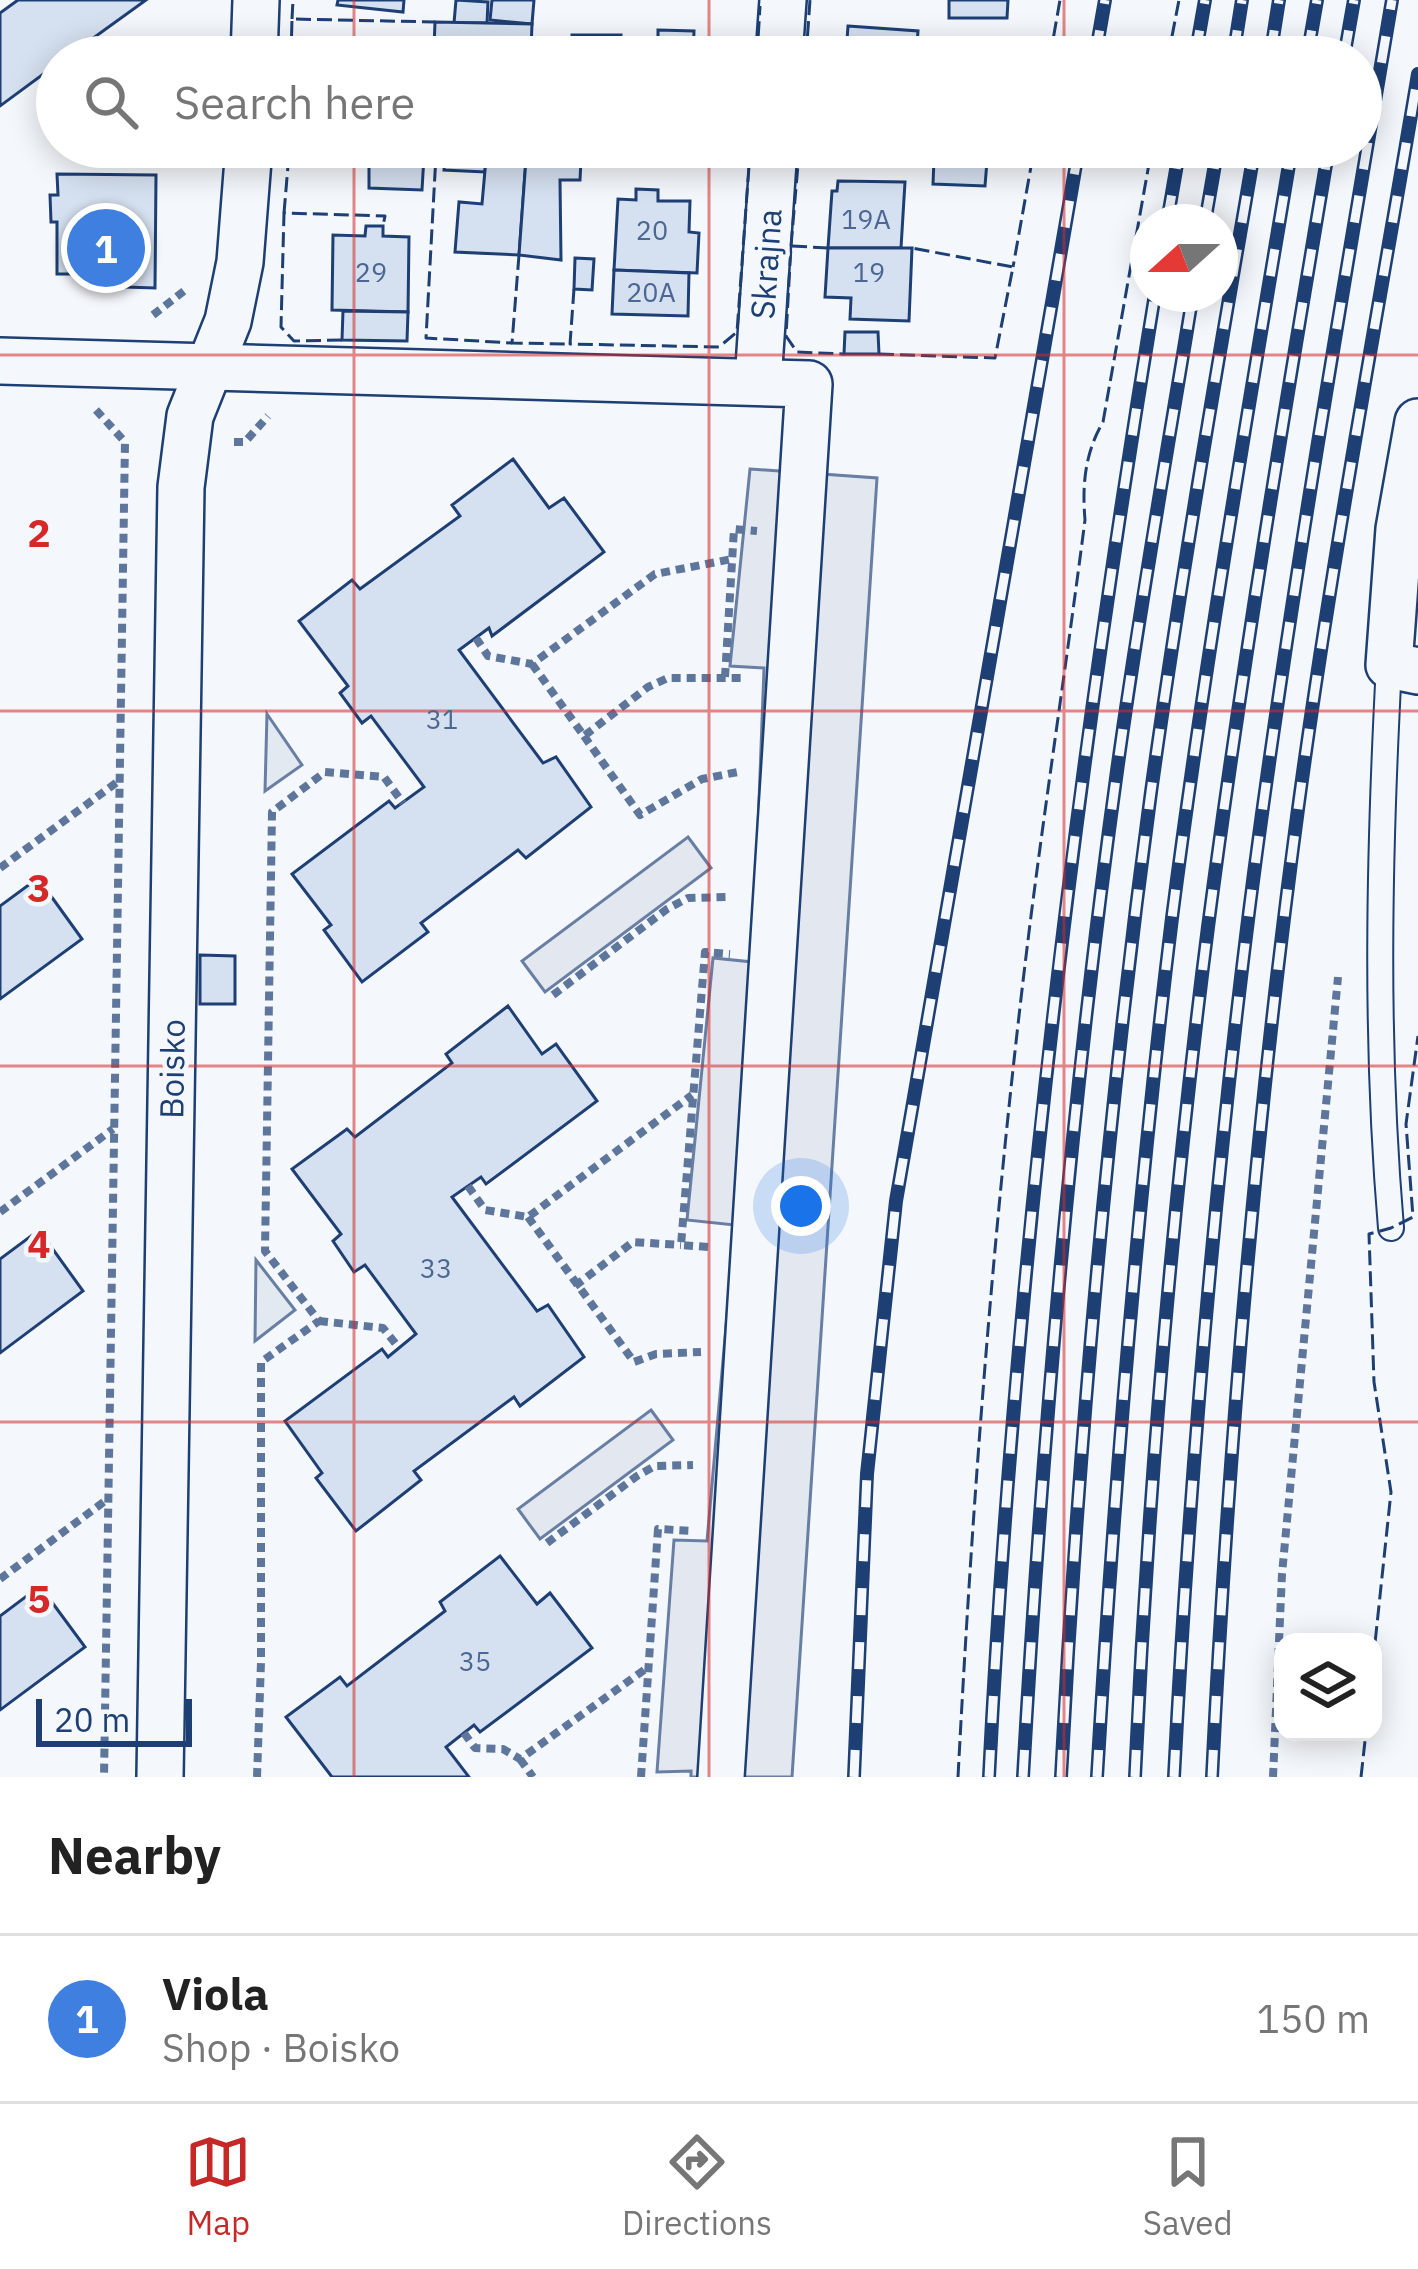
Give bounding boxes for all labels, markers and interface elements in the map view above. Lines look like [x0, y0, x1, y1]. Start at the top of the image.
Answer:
search box [36, 36, 1382, 168]
icon: search [78, 69, 144, 135]
text: Search here [174, 73, 415, 131]
house number: 19A [841, 201, 891, 236]
pin: 1 [67, 203, 145, 293]
north arrow [1130, 204, 1238, 312]
street label: Skrajna [740, 207, 791, 321]
house number: 20 [636, 212, 668, 247]
house number: 29 [355, 254, 387, 289]
house number: 19 [853, 254, 885, 289]
house number: 20A [626, 274, 676, 309]
text: 2 [27, 507, 51, 558]
house number: 31 [426, 701, 458, 736]
text: 3 [27, 862, 51, 913]
street label: Boisko [149, 1019, 194, 1119]
your location [771, 1176, 831, 1236]
text: 4 [27, 1218, 51, 1269]
house number: 33 [420, 1250, 452, 1285]
text: 5 [27, 1573, 51, 1624]
map controls [1274, 1633, 1382, 1741]
button: layers [1274, 1633, 1382, 1741]
house number: 35 [459, 1643, 491, 1678]
scale bar [36, 1693, 192, 1746]
text: 20 m [54, 1698, 130, 1741]
text: Nearby [48, 1822, 221, 1888]
text: Viola [162, 1964, 269, 2022]
text: 1 [75, 1993, 99, 2044]
text: 150 m [1257, 1993, 1370, 2044]
text: Shop · Boisko [162, 2022, 400, 2073]
tab: Map [185, 2129, 251, 2244]
tab: Directions [622, 2129, 772, 2244]
tab: Saved [1143, 2129, 1233, 2244]

